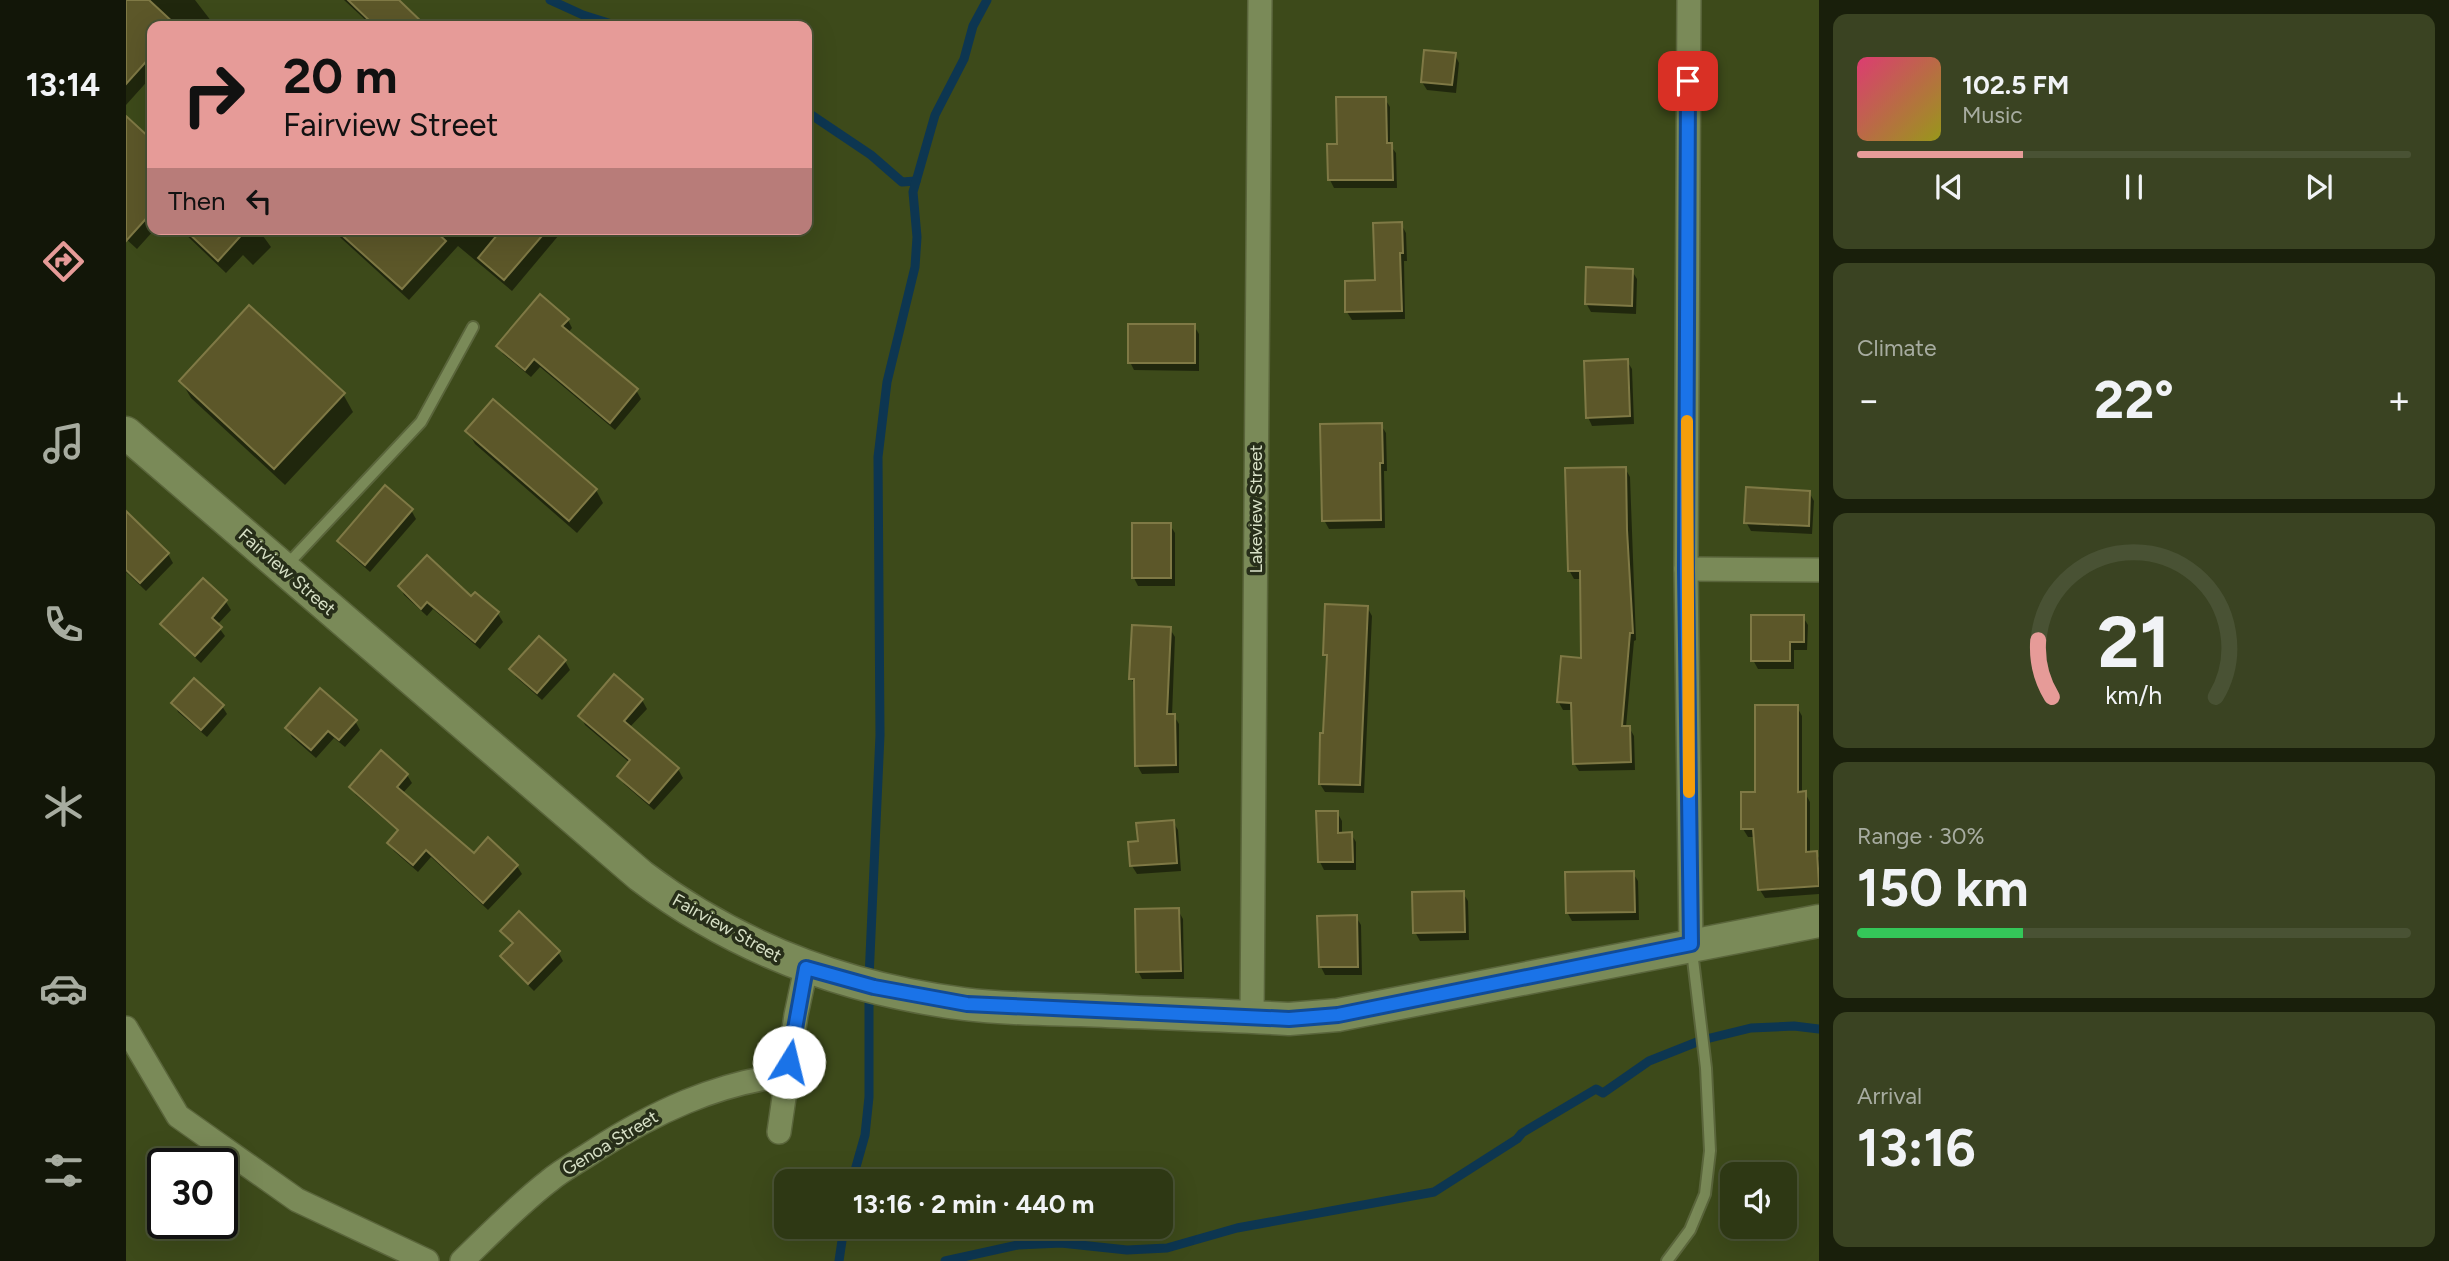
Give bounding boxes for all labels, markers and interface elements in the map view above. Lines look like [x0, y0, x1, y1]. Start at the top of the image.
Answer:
text: 20 m [283, 46, 398, 105]
icon: right [168, 49, 259, 140]
pin [1658, 51, 1718, 111]
icon: arrive [1669, 62, 1707, 100]
text: 13:14 [26, 66, 100, 104]
text: 102.5 FM [1962, 69, 2069, 101]
text: Music [1962, 101, 2023, 129]
text: Fairview Street [283, 106, 498, 144]
icon: previous [1930, 168, 1968, 206]
icon: pause [2115, 168, 2153, 206]
icon: next [2300, 168, 2338, 206]
icon: left [240, 182, 278, 220]
text: Then [168, 185, 226, 217]
icon: directions [39, 237, 88, 286]
text: Climate [1857, 334, 1936, 362]
text: 22° [2094, 369, 2174, 431]
text: − [1857, 377, 1881, 423]
text: + [2387, 377, 2411, 423]
icon: music [39, 419, 88, 468]
street label: Lakeview Street [1245, 444, 1267, 573]
street label: Fairview Street [234, 524, 340, 620]
text: 21 [2098, 598, 2170, 685]
icon: phone [39, 600, 88, 649]
text: km/h [2105, 679, 2163, 709]
icon: climate [39, 782, 88, 831]
text: Range · 30% [1857, 822, 1985, 850]
text: 150 km [1857, 857, 2029, 919]
street label: Fairview Street [669, 889, 785, 967]
icon: car [39, 964, 88, 1013]
position arrow [752, 1025, 826, 1099]
text: Arrival [1857, 1082, 1922, 1110]
street label: Genoa Street [558, 1106, 662, 1180]
text: 13:16 [1857, 1117, 1976, 1179]
icon: filters [39, 1146, 88, 1195]
speed limit sign: 30 [147, 1148, 238, 1239]
map controls [1720, 1162, 1797, 1239]
button: sound [1720, 1162, 1797, 1239]
text: 13:16 · 2 min · 440 m [853, 1188, 1094, 1220]

